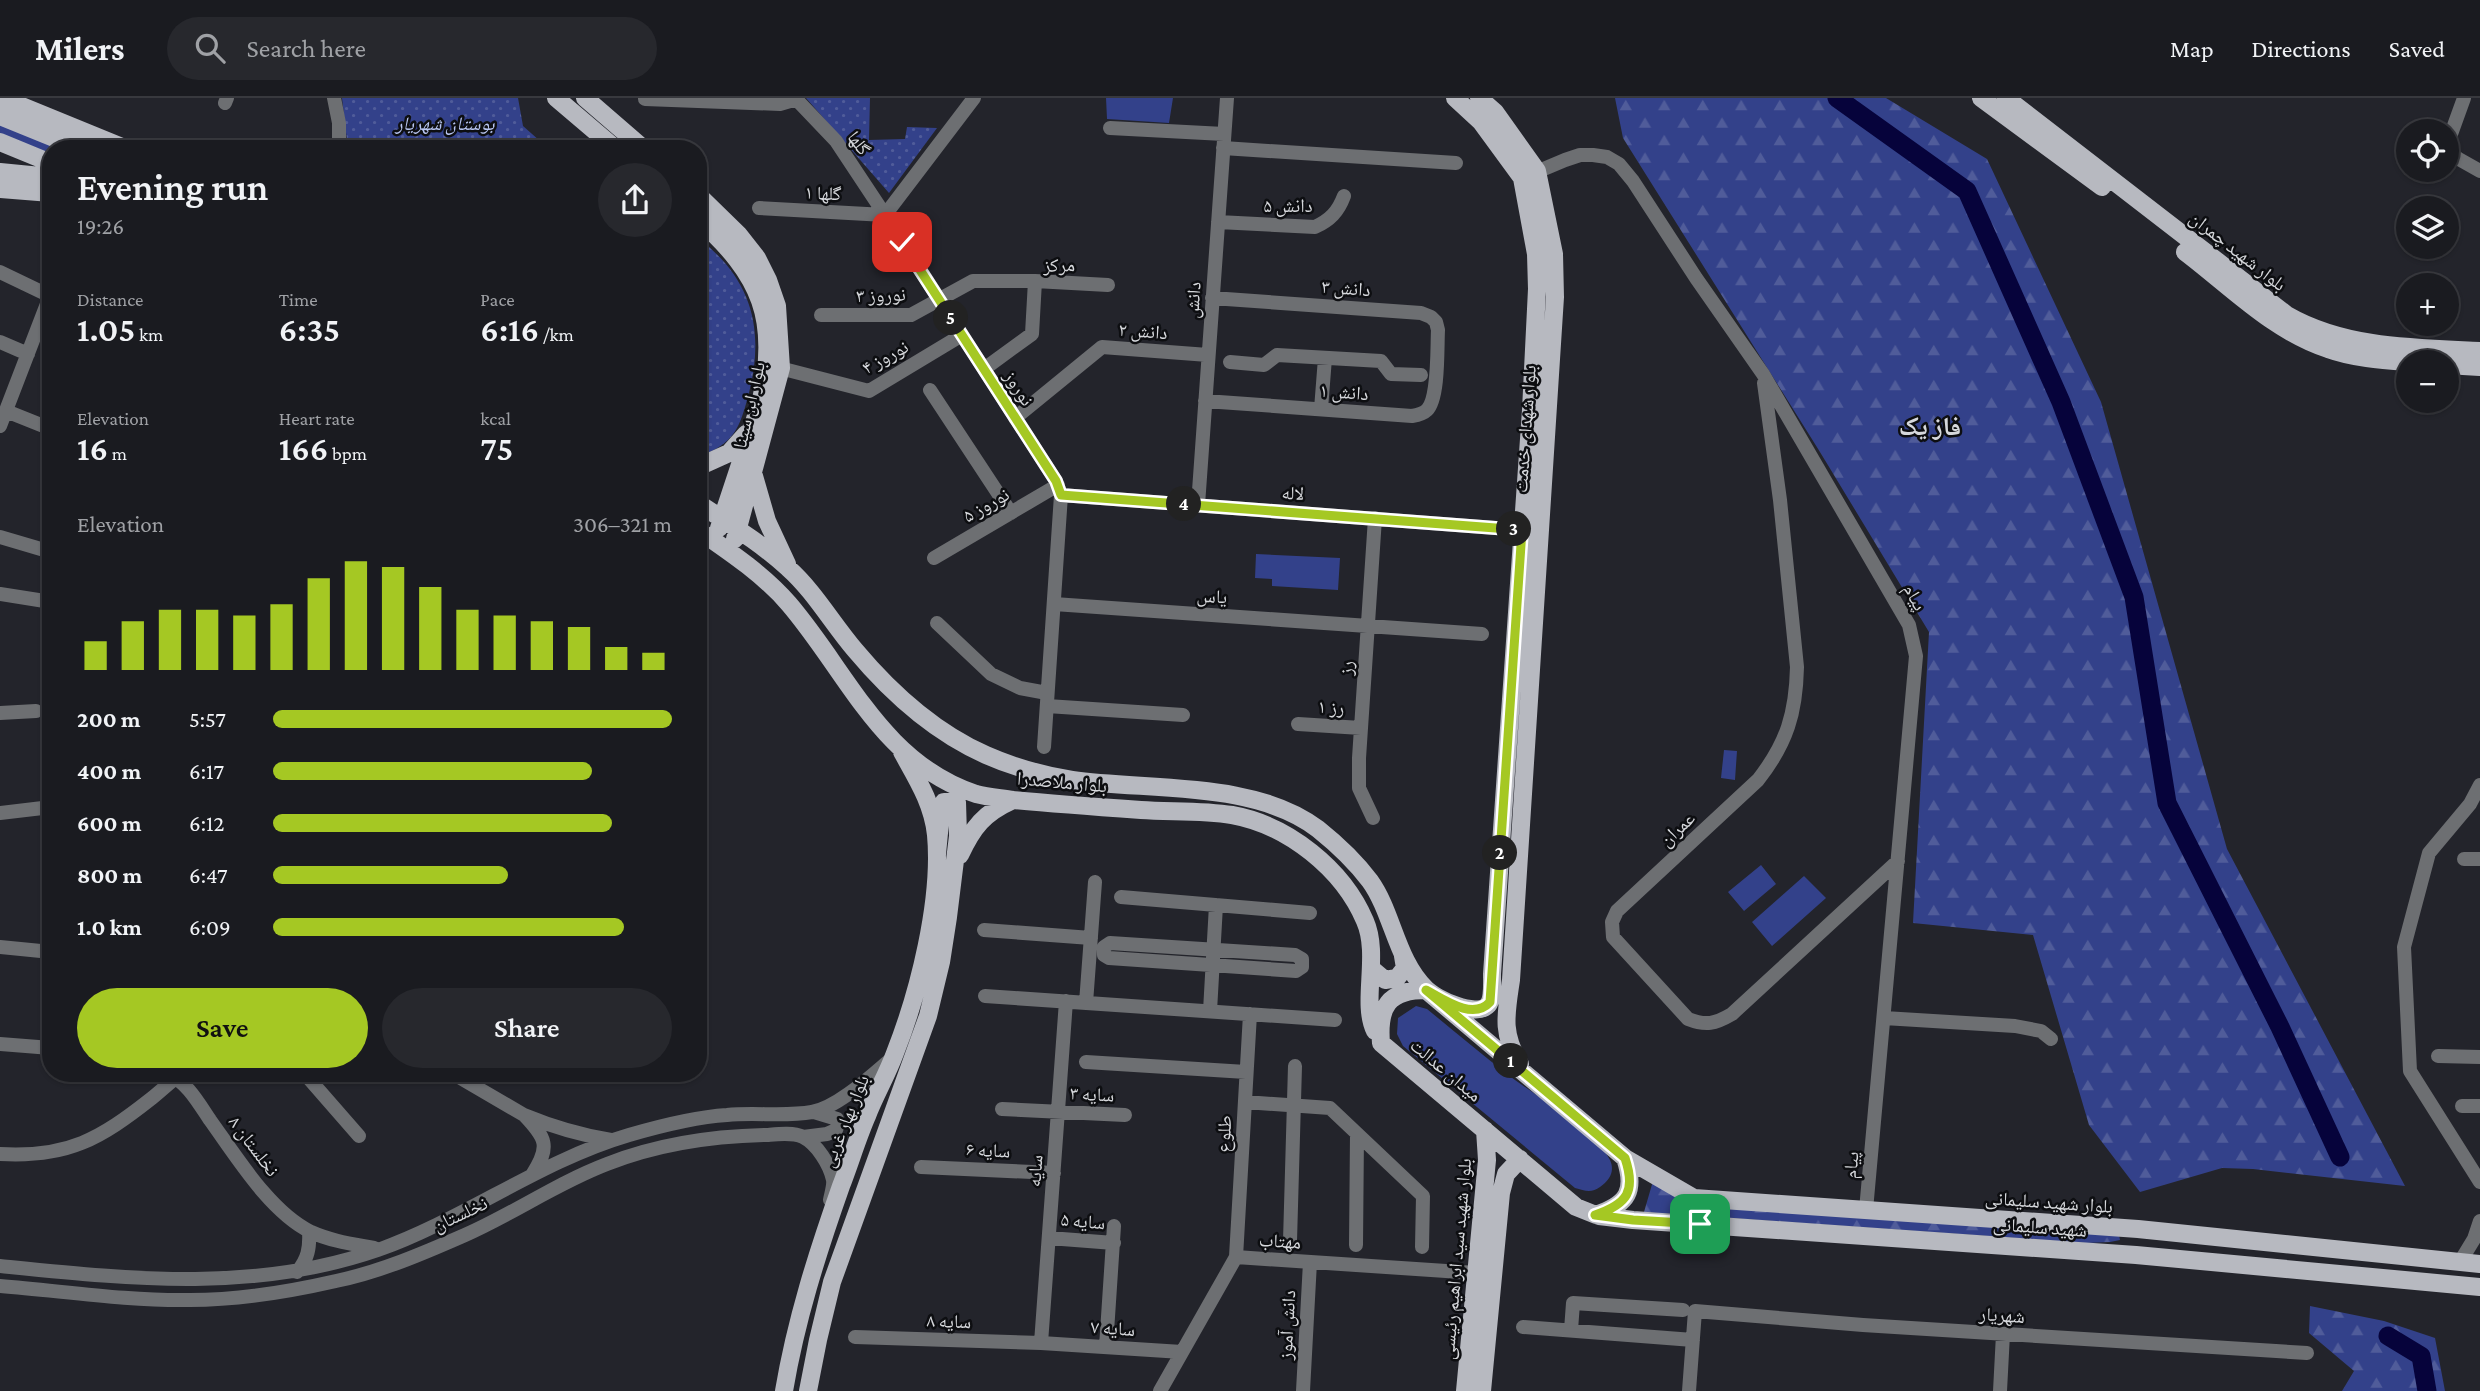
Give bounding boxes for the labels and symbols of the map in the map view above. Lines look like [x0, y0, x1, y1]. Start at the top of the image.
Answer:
park label: بوستان شهریار [393, 113, 495, 135]
street label: گلها [843, 127, 875, 160]
street label: گلها ۱ [804, 182, 842, 205]
street label: دانش ۵ [1263, 195, 1313, 217]
street label: بلوار شهید چمران [2185, 207, 2290, 296]
pin [872, 212, 932, 272]
street label: مرکز [1042, 254, 1075, 277]
street label: دانش ۳ [1321, 276, 1371, 301]
street label: دانش [1181, 281, 1206, 319]
street label: نوروز ۳ [856, 284, 906, 307]
pin: 5 [934, 300, 968, 336]
street label: دانش ۲ [1118, 319, 1168, 344]
street label: نوروز ۴ [858, 336, 912, 379]
street label: بلوار ابن سینا [729, 360, 770, 451]
street label: بلوار شهدای خدمت [1510, 364, 1541, 494]
street label: نوروز [999, 366, 1038, 410]
street label: دانش ۱ [1319, 380, 1369, 405]
district label: فاز یک [1899, 412, 1961, 441]
street label: لاله [1281, 482, 1305, 504]
street label: نوروز ۵ [959, 483, 1013, 527]
pin: 4 [1166, 486, 1202, 522]
pin: 3 [1496, 512, 1532, 546]
street label: پیام [1897, 580, 1931, 616]
street label: یاس [1196, 584, 1228, 609]
street label: رز [1335, 660, 1358, 677]
street label: رز ۱ [1317, 696, 1345, 719]
street label: بلوار ملاصدرا [1016, 768, 1108, 797]
street label: عمران [1655, 807, 1700, 851]
pin: 2 [1482, 836, 1518, 870]
street label: میدان عدالت [1406, 1034, 1486, 1107]
pin: 1 [1494, 1044, 1528, 1079]
street label: بلوار بهار غربی [817, 1072, 874, 1171]
street label: سایه ۳ [1069, 1082, 1115, 1106]
street label: نخلستان ۸ [224, 1112, 283, 1181]
street label: طلوع [1213, 1115, 1236, 1153]
street label: سایه ۶ [965, 1138, 1011, 1162]
street label: پیام [1839, 1150, 1866, 1180]
street label: سایه [1023, 1154, 1047, 1188]
street label: بلوار شهید سید ابراهیم رئیسی [1437, 1157, 1477, 1361]
street label: بلوار شهید سلیمانی [1984, 1187, 2114, 1218]
street label: نخلستان [429, 1192, 491, 1237]
pin [1670, 1194, 1730, 1254]
street label: سایه ۵ [1060, 1209, 1106, 1234]
street label: شهید سلیمانی [1992, 1213, 2088, 1242]
street label: مهتاب [1258, 1229, 1302, 1254]
street label: دانش آموز [1275, 1289, 1300, 1362]
street label: شهریار [1977, 1303, 2026, 1328]
street label: سایه ۸ [926, 1310, 972, 1333]
street label: سایه ۷ [1090, 1316, 1136, 1340]

